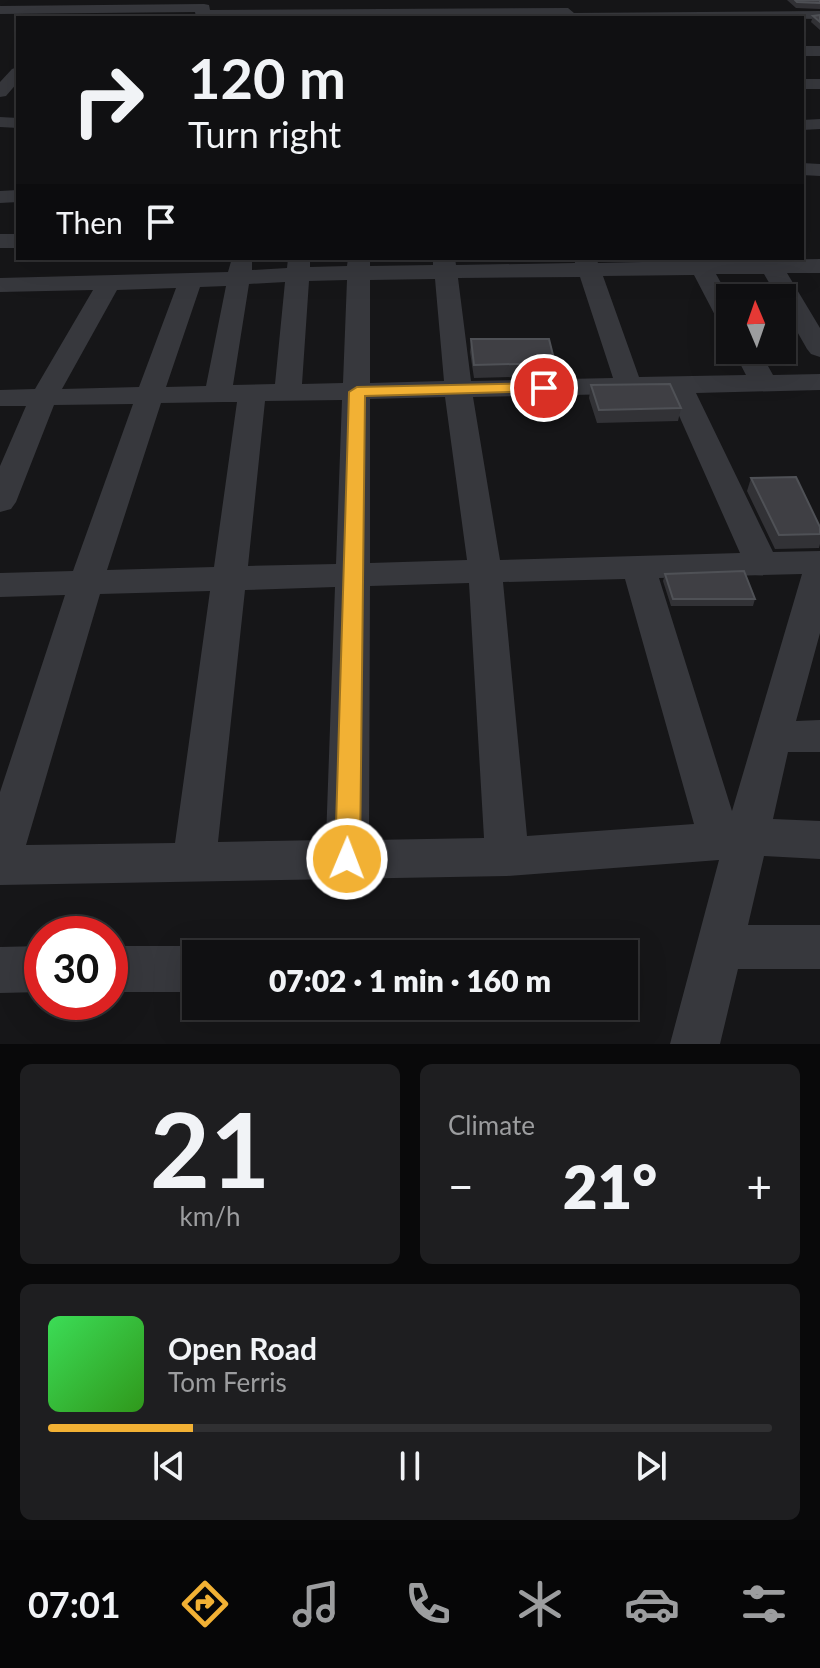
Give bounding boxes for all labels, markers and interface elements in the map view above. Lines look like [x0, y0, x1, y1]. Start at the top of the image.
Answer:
text: 120 m [188, 44, 346, 111]
icon: right [56, 48, 160, 152]
text: Turn right [188, 112, 341, 156]
icon: arrive [139, 200, 183, 244]
text: Then [56, 204, 123, 240]
north arrow [716, 284, 796, 364]
map controls [716, 284, 796, 364]
pin [510, 354, 578, 422]
icon: arrive [522, 366, 566, 410]
position arrow [305, 817, 389, 901]
speed limit sign: 30 [24, 916, 128, 1020]
text: 07:02 · 1 min · 160 m [269, 962, 551, 998]
text: 21 [150, 1085, 270, 1210]
text: Climate [448, 1109, 535, 1141]
text: 21° [563, 1150, 657, 1222]
text: − [448, 1160, 474, 1212]
text: + [746, 1160, 772, 1212]
text: km/h [180, 1200, 240, 1232]
text: Open Road [168, 1330, 317, 1366]
text: Tom Ferris [168, 1366, 287, 1398]
icon: previous [147, 1444, 191, 1488]
icon: pause [388, 1444, 432, 1488]
icon: next [629, 1444, 673, 1488]
icon: directions [177, 1576, 233, 1632]
icon: music [288, 1576, 344, 1632]
icon: phone [400, 1576, 456, 1632]
icon: climate [512, 1576, 568, 1632]
icon: car [624, 1576, 680, 1632]
icon: filters [736, 1576, 792, 1632]
text: 07:01 [28, 1582, 121, 1626]

